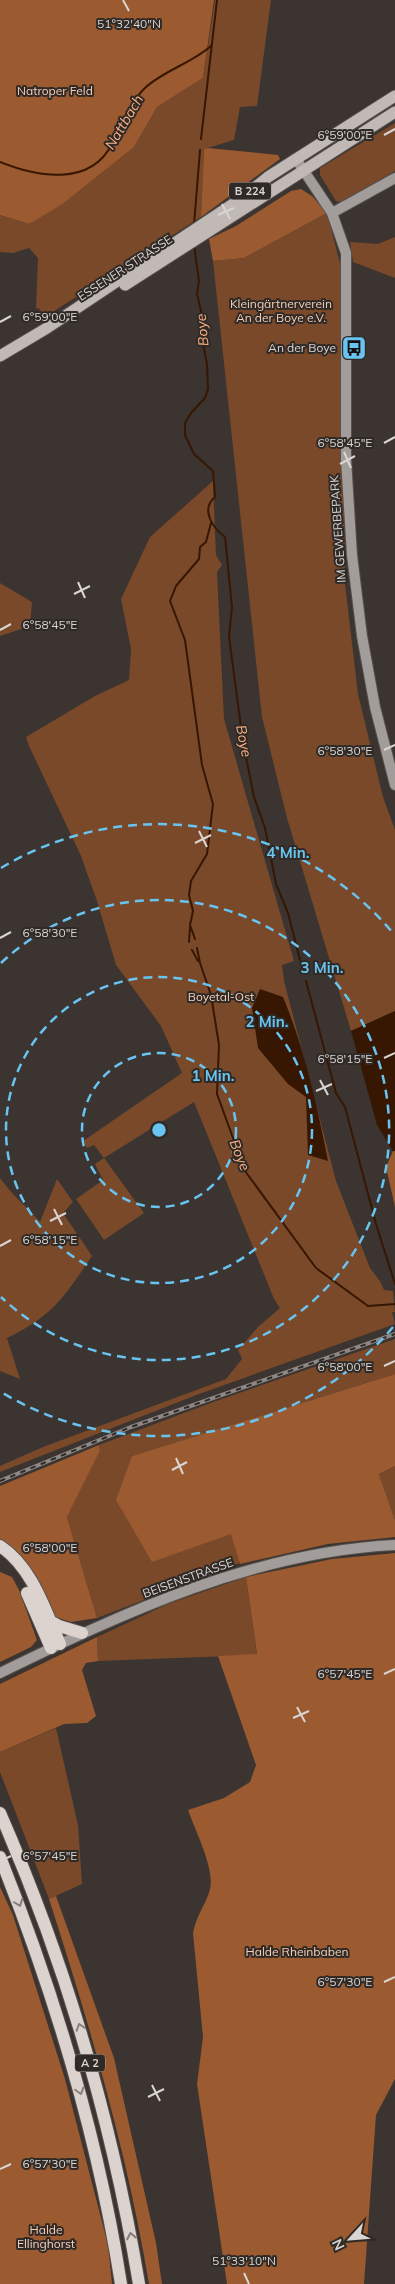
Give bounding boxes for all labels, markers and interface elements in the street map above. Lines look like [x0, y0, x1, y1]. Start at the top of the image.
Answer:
text: 51°32'40"N [97, 16, 161, 31]
park label: Natroper Feld [17, 83, 93, 98]
water label: Nattbach [101, 91, 147, 153]
text: 6°59'00"E [318, 127, 372, 142]
road number: B 224 [229, 182, 271, 200]
street label: ESSENER STRASSE [75, 231, 175, 304]
park label: Kleingärtnerverein An der Boye e.V. [230, 296, 332, 325]
text: 6°59'00"E [23, 309, 77, 324]
water label: Boye [192, 313, 212, 347]
bus stop icon: An der Boye [341, 335, 367, 361]
place label: An der Boye [268, 340, 336, 355]
text: 6°58'45"E [318, 435, 372, 450]
street label: IM GEWERBEPARK [326, 474, 349, 583]
text: 6°58'45"E [23, 617, 77, 632]
water label: Boye [232, 723, 256, 759]
text: 6°58'30"E [318, 743, 372, 758]
text: 4 Min. [267, 843, 309, 862]
text: 6°58'30"E [23, 925, 77, 940]
text: 3 Min. [301, 958, 343, 977]
park label: Boyetal-Ost [188, 989, 254, 1004]
text: 2 Min. [246, 1012, 288, 1031]
text: 6°58'15"E [318, 1051, 372, 1066]
text: 1 Min. [192, 1066, 234, 1085]
centre of rings [150, 1121, 168, 1139]
water label: Boye [226, 1137, 255, 1174]
text: 6°58'15"E [23, 1232, 77, 1247]
text: 6°58'00"E [318, 1359, 372, 1374]
text: 6°58'00"E [23, 1540, 77, 1555]
street label: BEISENSTRASSE [140, 1554, 235, 1601]
text: 6°57'45"E [318, 1666, 372, 1681]
text: 6°57'45"E [23, 1848, 77, 1863]
one-way arrow [12, 1898, 23, 1907]
park label: Halde Rheinbaben [245, 1944, 349, 1959]
text: 6°57'30"E [318, 1974, 372, 1989]
one-way arrow [75, 2024, 85, 2032]
road number: A 2 [75, 2054, 105, 2072]
one-way arrow [74, 2087, 85, 2095]
text: 6°57'30"E [23, 2156, 77, 2171]
north arrow [325, 2214, 375, 2264]
park label: Halde Ellinghorst [17, 2222, 75, 2251]
one-way arrow [126, 2232, 136, 2240]
text: N [328, 2236, 349, 2253]
text: 51°33'10"N [212, 2253, 276, 2268]

